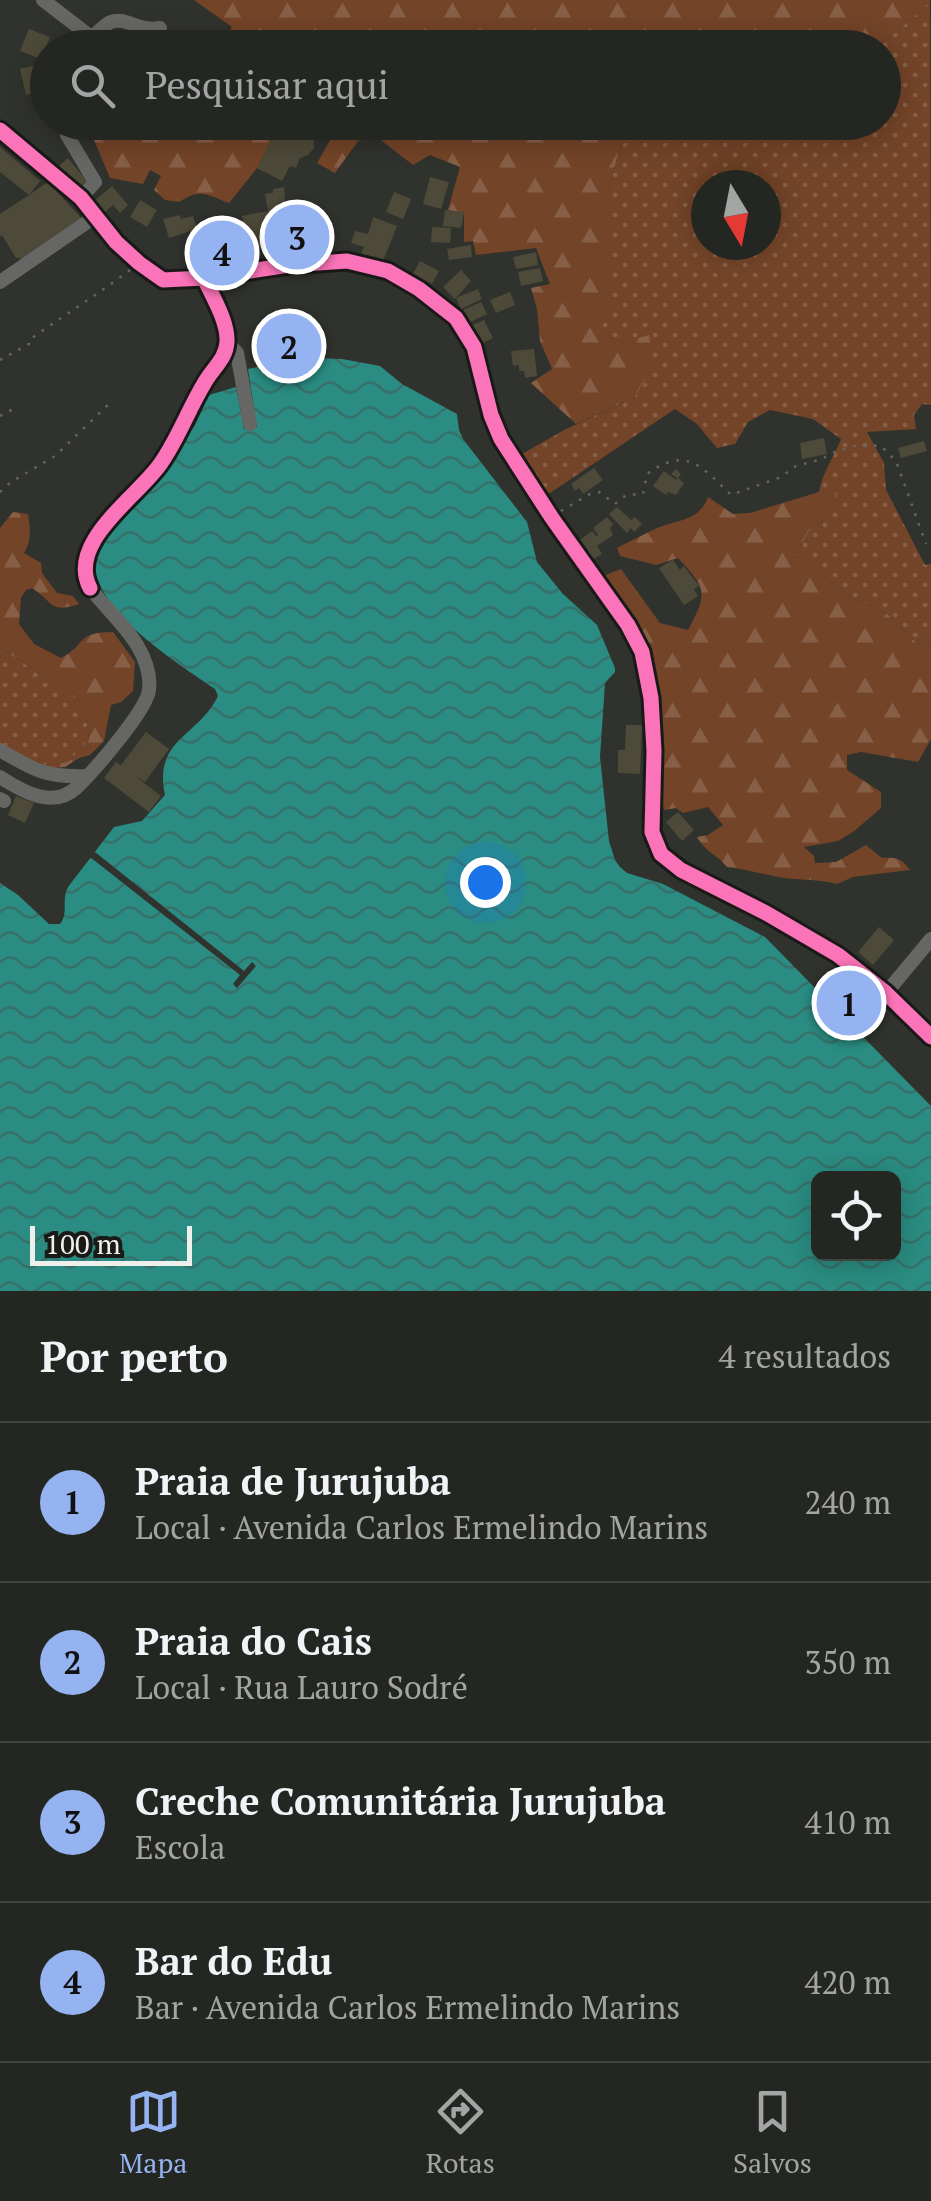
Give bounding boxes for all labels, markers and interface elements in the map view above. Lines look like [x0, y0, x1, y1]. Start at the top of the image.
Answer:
search box [30, 30, 901, 140]
icon: search [65, 58, 120, 113]
text: Pesquisar aqui [145, 60, 389, 110]
north arrow [691, 170, 781, 260]
pin: 3 [264, 200, 330, 274]
pin: 4 [190, 216, 254, 290]
pin: 2 [256, 308, 322, 384]
your location [460, 857, 511, 908]
pin: 1 [816, 966, 882, 1040]
map controls [811, 1171, 901, 1261]
button: locate [811, 1171, 901, 1261]
scale bar [30, 1221, 192, 1266]
text: 100 m [45, 1225, 121, 1262]
text: Por perto [40, 1328, 228, 1384]
text: 4 resultados [719, 1335, 891, 1377]
text: Praia de Jurujuba [135, 1456, 451, 1506]
text: 1 [63, 1481, 82, 1523]
text: 240 m [804, 1481, 891, 1523]
text: Local · Avenida Carlos Ermelindo Marins [135, 1506, 708, 1548]
text: Praia do Cais [135, 1616, 372, 1666]
text: 2 [63, 1641, 82, 1683]
text: 350 m [804, 1641, 891, 1683]
text: Local · Rua Lauro Sodré [135, 1666, 468, 1708]
text: Creche Comunitária Jurujuba [135, 1776, 666, 1826]
text: 3 [63, 1801, 82, 1843]
text: 410 m [804, 1801, 891, 1843]
text: Escola [135, 1826, 225, 1868]
text: Bar do Edu [135, 1936, 332, 1986]
text: 4 [63, 1961, 82, 2003]
text: 420 m [804, 1961, 891, 2003]
text: Bar · Avenida Carlos Ermelindo Marins [135, 1986, 680, 2028]
tab: Mapa [119, 2084, 188, 2181]
tab: Rotas [426, 2084, 495, 2181]
tab: Salvos [733, 2084, 812, 2181]

